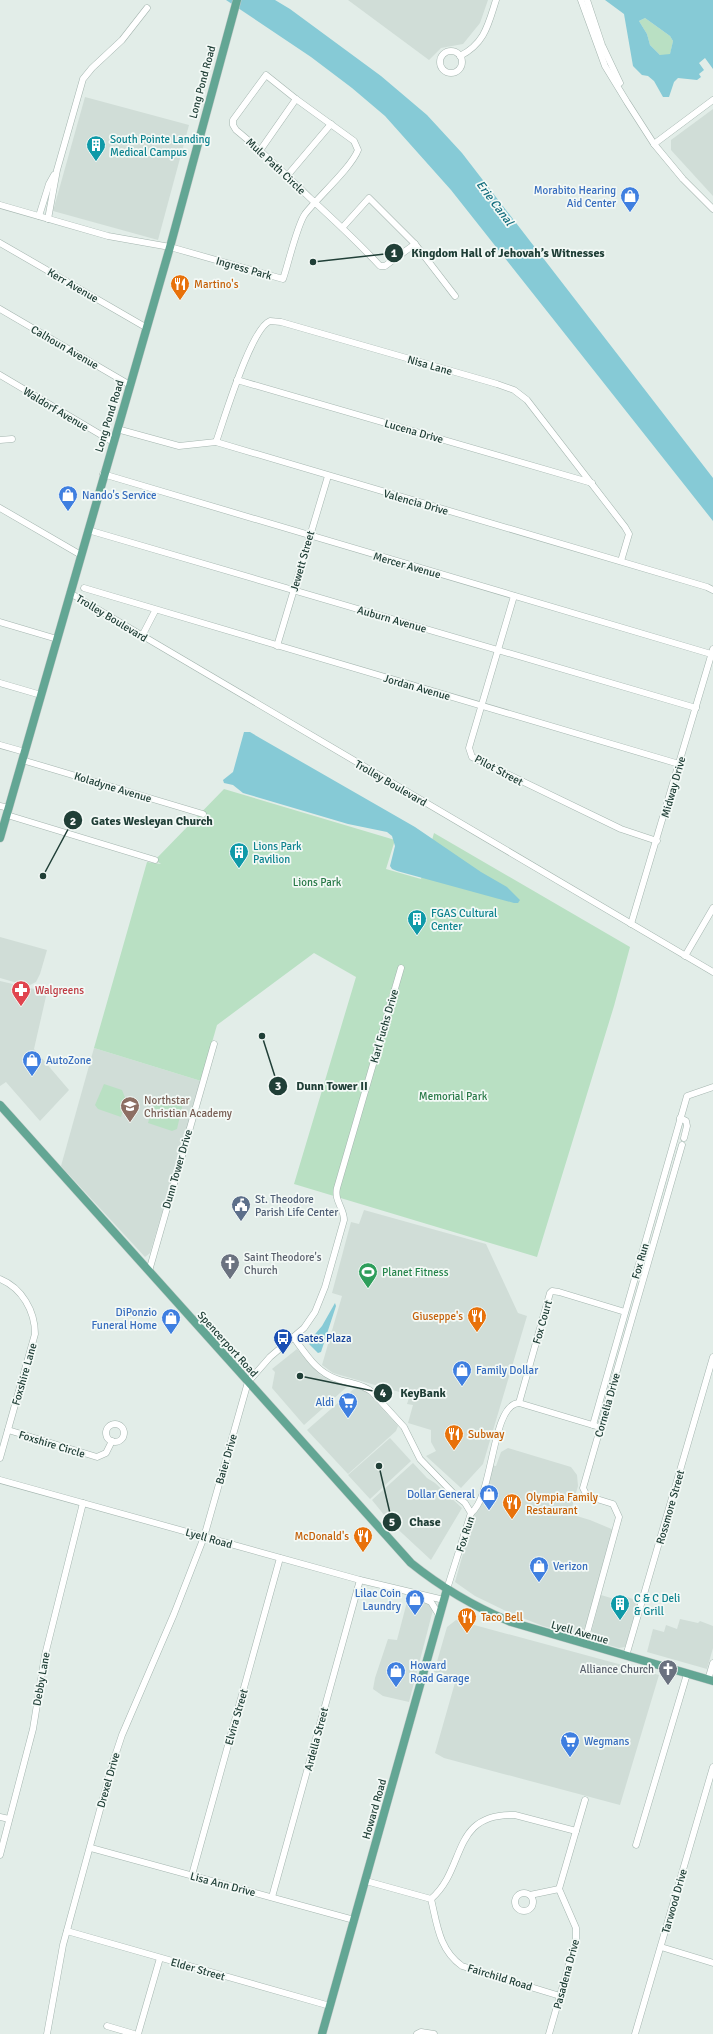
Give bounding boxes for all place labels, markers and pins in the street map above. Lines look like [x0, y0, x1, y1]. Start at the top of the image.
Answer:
place label: South Pointe Landing Medical Campus [110, 133, 210, 159]
building icon: South Pointe Landing Medical Campus [85, 134, 107, 162]
place label: Morabito Hearing Aid Center [534, 184, 616, 210]
shop icon: Morabito Hearing Aid Center [619, 185, 641, 213]
callout: Kingdom Hall of Jehovah’s Witnesses [384, 241, 613, 265]
restaurant icon: Martino's [169, 273, 191, 301]
place label: Martino's [194, 278, 239, 291]
shop icon: Nando's Service [57, 484, 79, 512]
place label: Nando's Service [82, 489, 157, 502]
callout: Gates Wesleyan Church [63, 808, 221, 832]
place label: Lions Park Pavilion [253, 840, 302, 866]
building icon: Lions Park Pavilion [228, 841, 250, 869]
place label: FGAS Cultural Center [431, 907, 497, 933]
building icon: FGAS Cultural Center [406, 908, 428, 936]
pharmacy icon: Walgreens [10, 979, 32, 1007]
place label: Walgreens [35, 984, 84, 997]
shop icon: AutoZone [21, 1049, 43, 1077]
place label: AutoZone [46, 1054, 91, 1067]
callout: Dunn Tower II [268, 1074, 376, 1098]
place label: Northstar Christian Academy [144, 1094, 233, 1120]
school or university icon: Northstar Christian Academy [119, 1095, 141, 1123]
place label: St. Theodore Parish Life Center [255, 1193, 338, 1219]
public building icon: St. Theodore Parish Life Center [230, 1194, 252, 1222]
place label: Saint Theodore's Church [244, 1251, 322, 1277]
church icon: Saint Theodore's Church [219, 1252, 241, 1280]
sports icon: Planet Fitness [357, 1261, 379, 1289]
place label: Planet Fitness [382, 1266, 449, 1279]
restaurant icon: Giuseppe's [466, 1305, 488, 1333]
place label: DiPonzio Funeral Home [91, 1306, 157, 1332]
shop icon: DiPonzio Funeral Home [160, 1307, 182, 1335]
place label: Giuseppe's [412, 1310, 463, 1323]
bus stop icon: Gates Plaza [272, 1327, 294, 1355]
place label: Gates Plaza [297, 1332, 352, 1345]
shop icon: Family Dollar [451, 1359, 473, 1387]
place label: Family Dollar [476, 1364, 538, 1377]
callout: KeyBank [373, 1381, 454, 1405]
supermarket icon: Aldi [337, 1391, 359, 1419]
place label: Aldi [315, 1396, 334, 1409]
restaurant icon: Subway [443, 1423, 465, 1451]
place label: Subway [468, 1428, 505, 1441]
shop icon: Dollar General [478, 1483, 500, 1511]
place label: Dollar General [407, 1488, 475, 1501]
place label: Olympia Family Restaurant [526, 1491, 599, 1517]
restaurant icon: Olympia Family Restaurant [501, 1492, 523, 1520]
callout: Chase [382, 1510, 449, 1534]
restaurant icon: McDonald's [352, 1525, 374, 1553]
place label: McDonald's [294, 1530, 349, 1543]
shop icon: Verizon [528, 1555, 550, 1583]
place label: Verizon [553, 1560, 588, 1573]
place label: Lilac Coin Laundry [355, 1587, 402, 1613]
shop icon: Lilac Coin Laundry [404, 1588, 426, 1616]
place label: C & C Deli & Grill [634, 1592, 680, 1618]
building icon: C & C Deli & Grill [609, 1593, 631, 1621]
restaurant icon: Taco Bell [456, 1606, 478, 1634]
place label: Taco Bell [481, 1611, 523, 1624]
church icon: Alliance Church [657, 1658, 679, 1686]
place label: Howard Road Garage [410, 1659, 469, 1685]
shop icon: Howard Road Garage [385, 1660, 407, 1688]
place label: Alliance Church [580, 1663, 654, 1676]
supermarket icon: Wegmans [559, 1730, 581, 1758]
place label: Wegmans [584, 1735, 630, 1748]

